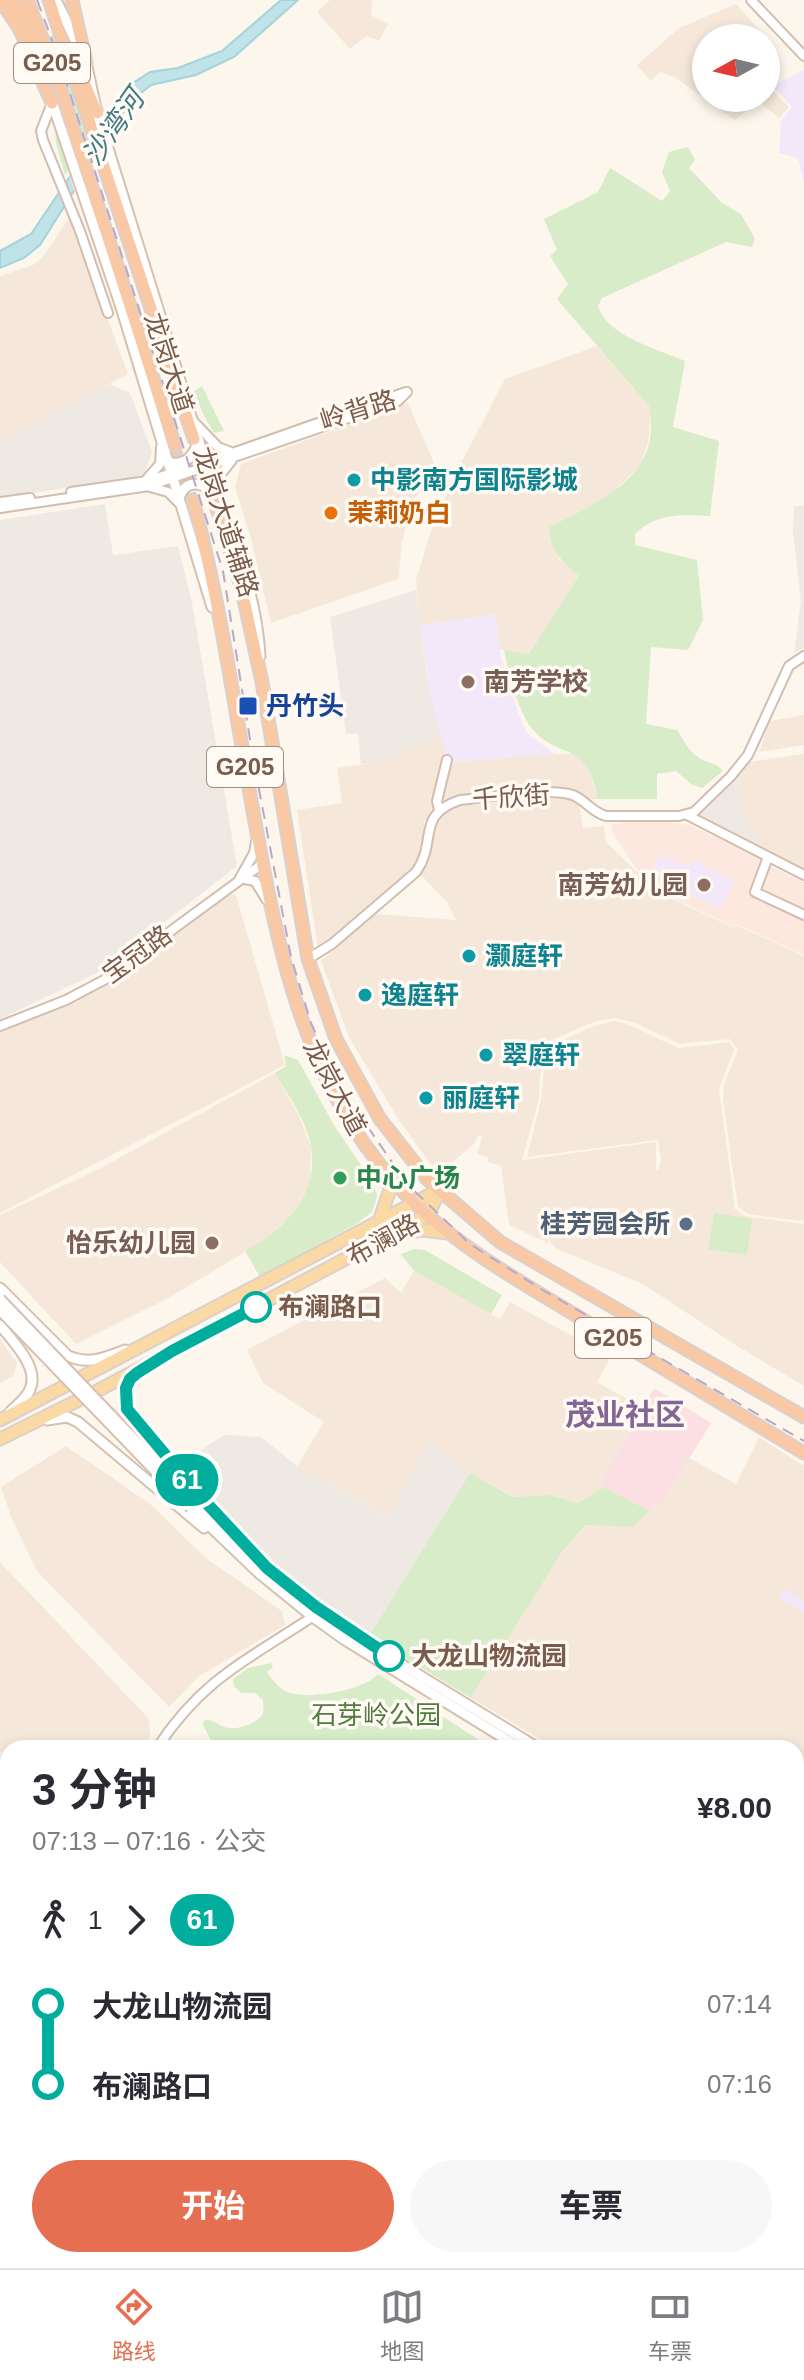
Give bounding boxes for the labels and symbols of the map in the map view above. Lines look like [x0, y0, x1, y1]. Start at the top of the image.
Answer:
north arrow [692, 24, 780, 112]
road number: G205 [14, 43, 90, 83]
water label: 沙湾河 [77, 80, 153, 171]
street label: 龙岗大道 [139, 309, 199, 417]
street label: 岭背路 [316, 384, 400, 436]
street label: 龙岗大道辅路 [188, 443, 264, 601]
place label: 中影南方国际影城 [370, 465, 578, 495]
marker: 中影南方国际影城 [345, 471, 363, 489]
place label: 茉莉奶白 [347, 498, 451, 528]
marker: 茉莉奶白 [322, 504, 340, 522]
place label: 南芳学校 [484, 667, 588, 697]
marker: 南芳学校 [459, 673, 477, 691]
place label: 丹竹头 [266, 691, 344, 721]
marker: 丹竹头 [237, 695, 259, 717]
road number: G205 [207, 747, 283, 787]
street label: 千欣街 [471, 779, 551, 815]
place label: 南芳幼儿园 [558, 870, 688, 900]
marker: 南芳幼儿园 [695, 876, 713, 894]
street label: 宝冠路 [97, 919, 177, 989]
place label: 灏庭轩 [485, 941, 563, 971]
marker: 灏庭轩 [460, 947, 478, 965]
place label: 逸庭轩 [381, 980, 459, 1010]
marker: 逸庭轩 [356, 986, 374, 1004]
street label: 龙岗大道 [297, 1034, 373, 1140]
place label: 翠庭轩 [502, 1040, 580, 1070]
marker: 翠庭轩 [477, 1046, 495, 1064]
place label: 丽庭轩 [442, 1083, 520, 1113]
marker: 丽庭轩 [417, 1089, 435, 1107]
place label: 中心广场 [356, 1163, 460, 1193]
marker: 中心广场 [331, 1169, 349, 1187]
street label: 布澜路 [342, 1208, 424, 1272]
place label: 桂芳园会所 [540, 1209, 670, 1239]
marker: 桂芳园会所 [677, 1215, 695, 1233]
place label: 怡乐幼儿园 [66, 1228, 196, 1258]
marker: 怡乐幼儿园 [203, 1234, 221, 1252]
marker: 布澜路口 [241, 1292, 271, 1322]
place label: 布澜路口 [278, 1292, 382, 1322]
road number: G205 [575, 1318, 651, 1358]
district label: 茂业社区 [565, 1398, 685, 1431]
line badge: 61 [151, 1454, 223, 1506]
marker: 大龙山物流园 [374, 1641, 404, 1671]
place label: 大龙山物流园 [411, 1641, 567, 1671]
park label: 石芽岭公园 [311, 1700, 441, 1730]

